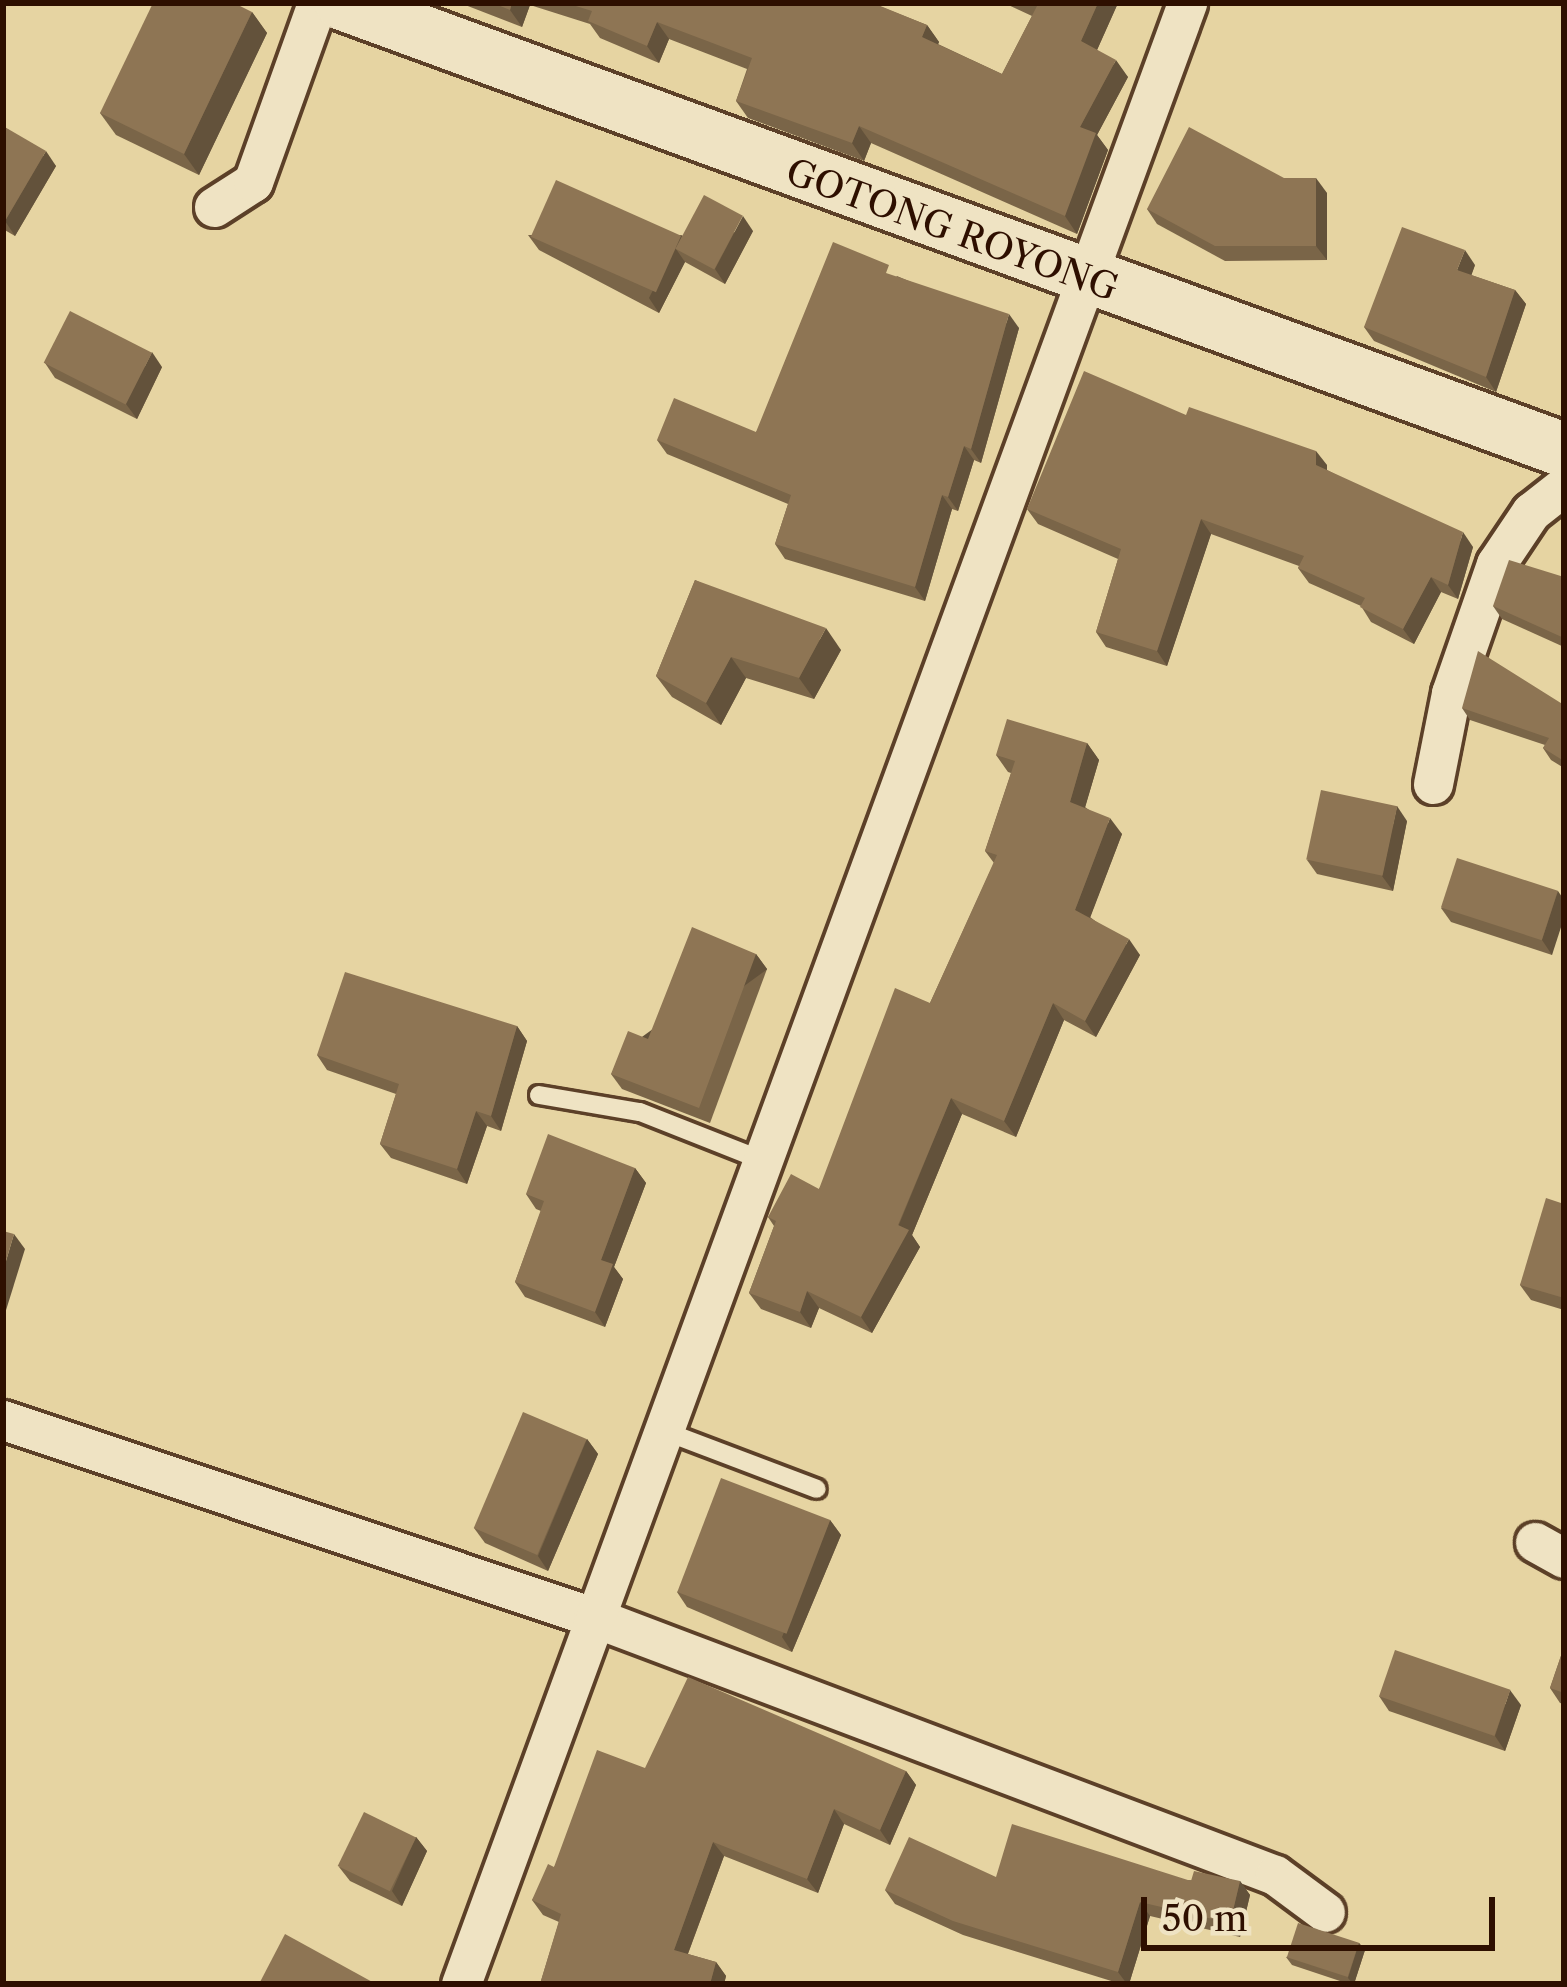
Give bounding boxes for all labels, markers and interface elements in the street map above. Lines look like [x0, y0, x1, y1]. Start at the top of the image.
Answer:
street label: GOTONG ROYONG [780, 150, 1124, 310]
scale bar [1147, 1873, 1501, 1947]
text: 50 m [1162, 1896, 1247, 1940]

